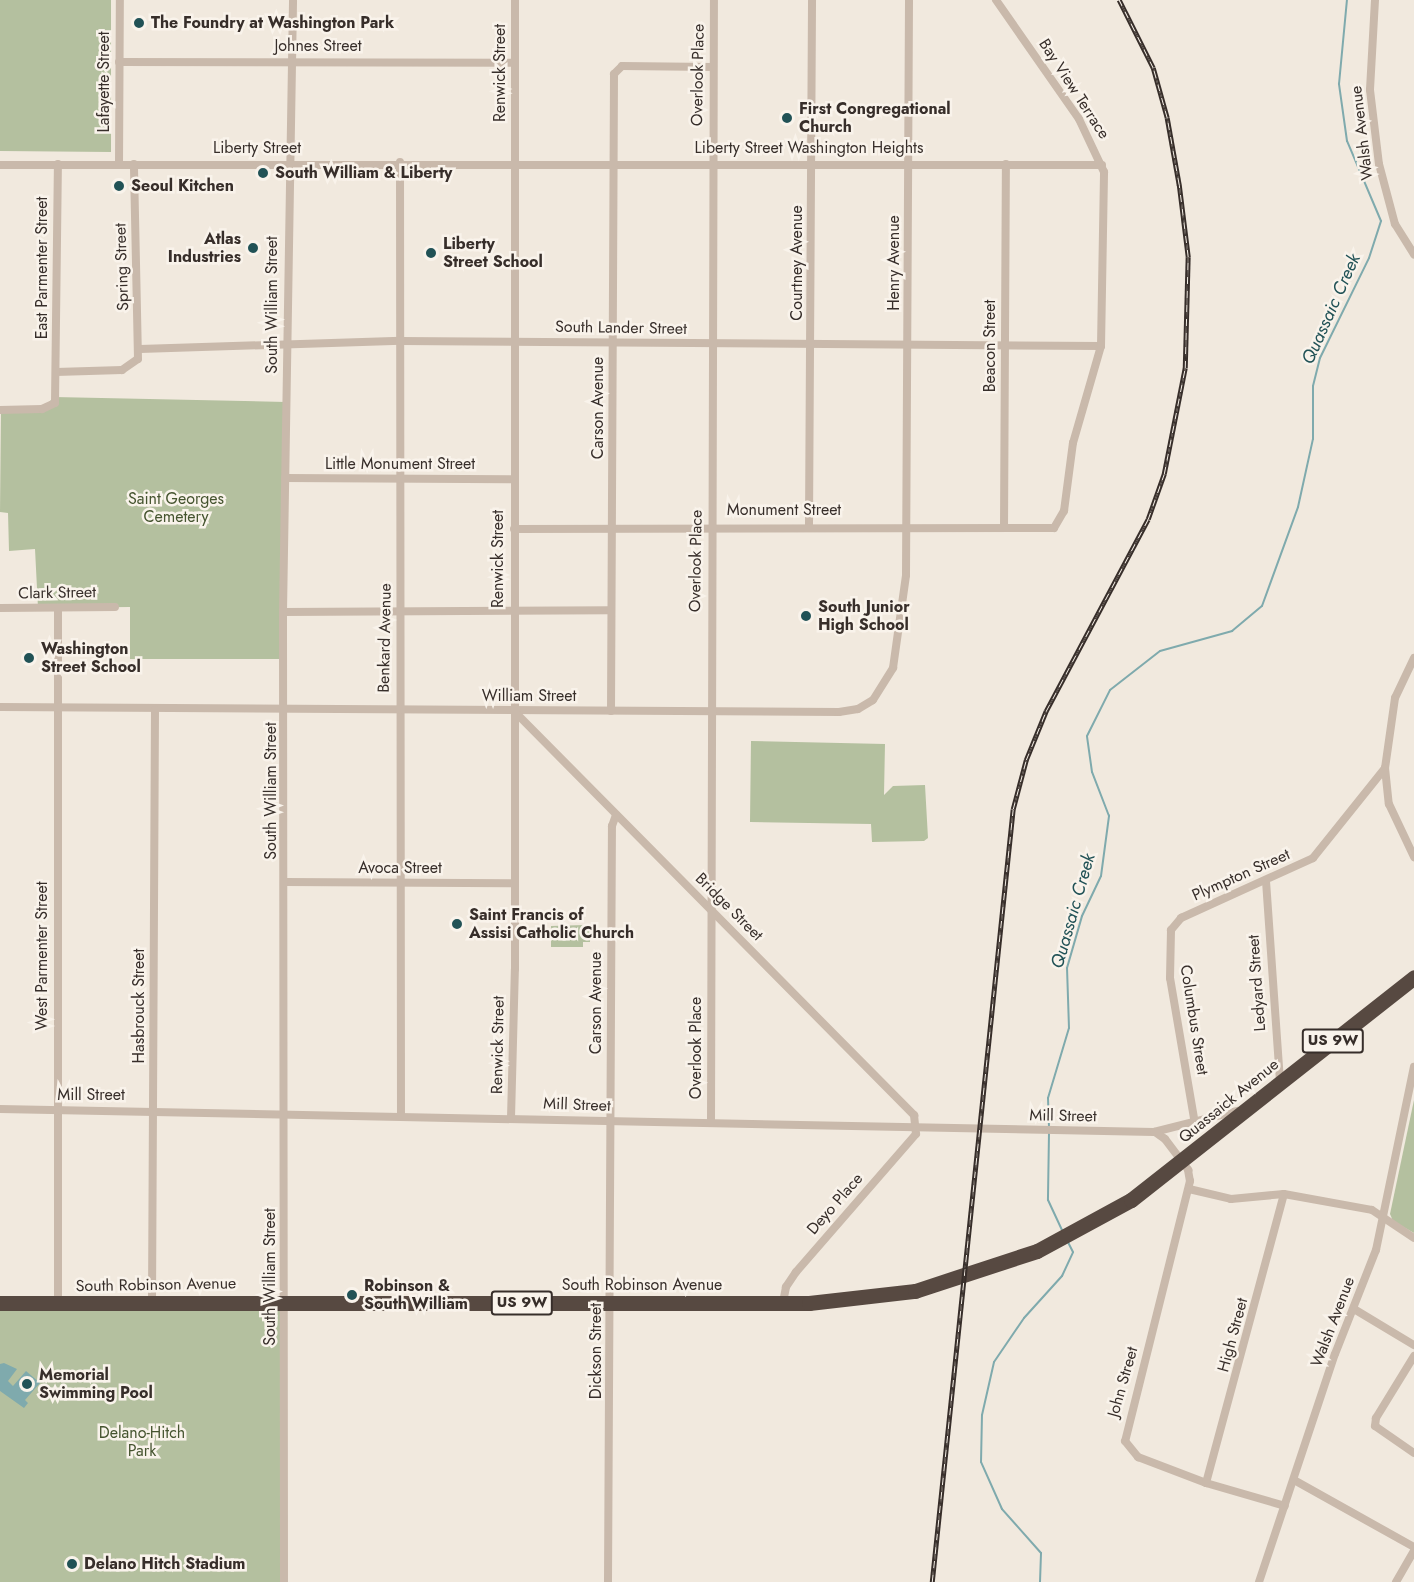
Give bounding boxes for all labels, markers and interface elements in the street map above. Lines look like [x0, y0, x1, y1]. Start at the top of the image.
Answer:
place label: The Foundry at Washington Park [151, 13, 394, 33]
marker: The Foundry at Washington Park [132, 16, 146, 30]
street label: Renwick Street [490, 24, 510, 122]
street label: Overlook Place [688, 24, 708, 126]
street label: Lafayette Street [94, 31, 114, 133]
street label: Bay View Terrace [1035, 35, 1113, 143]
street label: Johnes Street [274, 36, 362, 56]
street label: Walsh Avenue [1347, 85, 1377, 181]
place label: First Congregational Church [799, 99, 951, 137]
marker: First Congregational Church [780, 111, 794, 125]
street label: Liberty Street [213, 138, 301, 158]
street label: Liberty Street Washington Heights [695, 138, 923, 158]
place label: South William & Liberty [275, 163, 452, 183]
marker: South William & Liberty [256, 166, 270, 180]
place label: Seoul Kitchen [131, 176, 234, 196]
marker: Seoul Kitchen [112, 179, 126, 193]
street label: East Parmenter Street [32, 197, 52, 339]
street label: Courtney Avenue [787, 205, 807, 321]
street label: Henry Avenue [884, 215, 904, 311]
street label: Spring Street [111, 223, 133, 311]
place label: Atlas Industries [168, 229, 241, 267]
place label: Liberty Street School [443, 234, 543, 272]
street label: South William Street [262, 236, 282, 374]
marker: Atlas Industries [246, 241, 260, 255]
marker: Liberty Street School [424, 246, 438, 260]
water label: Quassaic Creek [1297, 250, 1365, 368]
street label: Beacon Street [980, 300, 1000, 392]
street label: South Lander Street [555, 317, 687, 339]
street label: Carson Avenue [588, 357, 608, 459]
street label: Little Monument Street [325, 454, 475, 474]
park label: Saint Georges Cemetery [128, 489, 224, 527]
street label: Monument Street [727, 500, 841, 520]
street label: Renwick Street [488, 510, 508, 608]
street label: Overlook Place [686, 510, 706, 612]
street label: Clark Street [18, 583, 96, 603]
street label: Benkard Avenue [374, 583, 396, 693]
place label: South Junior High School [818, 597, 910, 635]
marker: South Junior High School [799, 609, 813, 623]
place label: Washington Street School [41, 639, 141, 677]
marker: Washington Street School [22, 651, 36, 665]
street label: William Street [482, 686, 576, 706]
street label: South William Street [261, 722, 281, 860]
street label: Plympton Street [1189, 845, 1293, 905]
water label: Quassaic Creek [1046, 851, 1100, 971]
street label: Avoca Street [358, 858, 442, 878]
street label: Bridge Street [691, 869, 767, 945]
street label: West Parmenter Street [32, 881, 52, 1031]
place label: Saint Francis of Assisi Catholic Church [469, 905, 634, 943]
marker: Saint Francis of Assisi Catholic Church [450, 917, 464, 931]
street label: Ledyard Street [1244, 934, 1270, 1032]
street label: Hasbrouck Street [129, 949, 149, 1063]
street label: Carson Avenue [586, 952, 606, 1054]
street label: Columbus Street [1176, 964, 1212, 1076]
street label: Renwick Street [488, 996, 508, 1094]
street label: Overlook Place [686, 997, 706, 1099]
road number: US 9W [1302, 1029, 1364, 1053]
street label: Quassaick Avenue [1175, 1055, 1283, 1147]
street label: Mill Street [57, 1085, 125, 1105]
street label: Mill Street [543, 1094, 611, 1116]
street label: Mill Street [1029, 1106, 1097, 1126]
street label: Deyo Place [803, 1169, 867, 1239]
street label: South William Street [260, 1208, 280, 1346]
street label: South Robinson Avenue [76, 1274, 236, 1296]
street label: Walsh Avenue [1307, 1274, 1359, 1370]
street label: South Robinson Avenue [562, 1275, 722, 1295]
place label: Robinson & South William [364, 1276, 468, 1314]
marker: Robinson & South William [345, 1288, 359, 1302]
road number: US 9W [490, 1291, 554, 1315]
street label: High Street [1214, 1296, 1252, 1374]
street label: Dickson Street [586, 1303, 606, 1399]
street label: John Street [1104, 1345, 1142, 1419]
place label: Memorial Swimming Pool [39, 1365, 153, 1403]
marker: Memorial Swimming Pool [20, 1377, 34, 1391]
park label: Delano-Hitch Park [99, 1423, 185, 1461]
place label: Delano Hitch Stadium [84, 1554, 245, 1574]
marker: Delano Hitch Stadium [65, 1557, 79, 1571]

